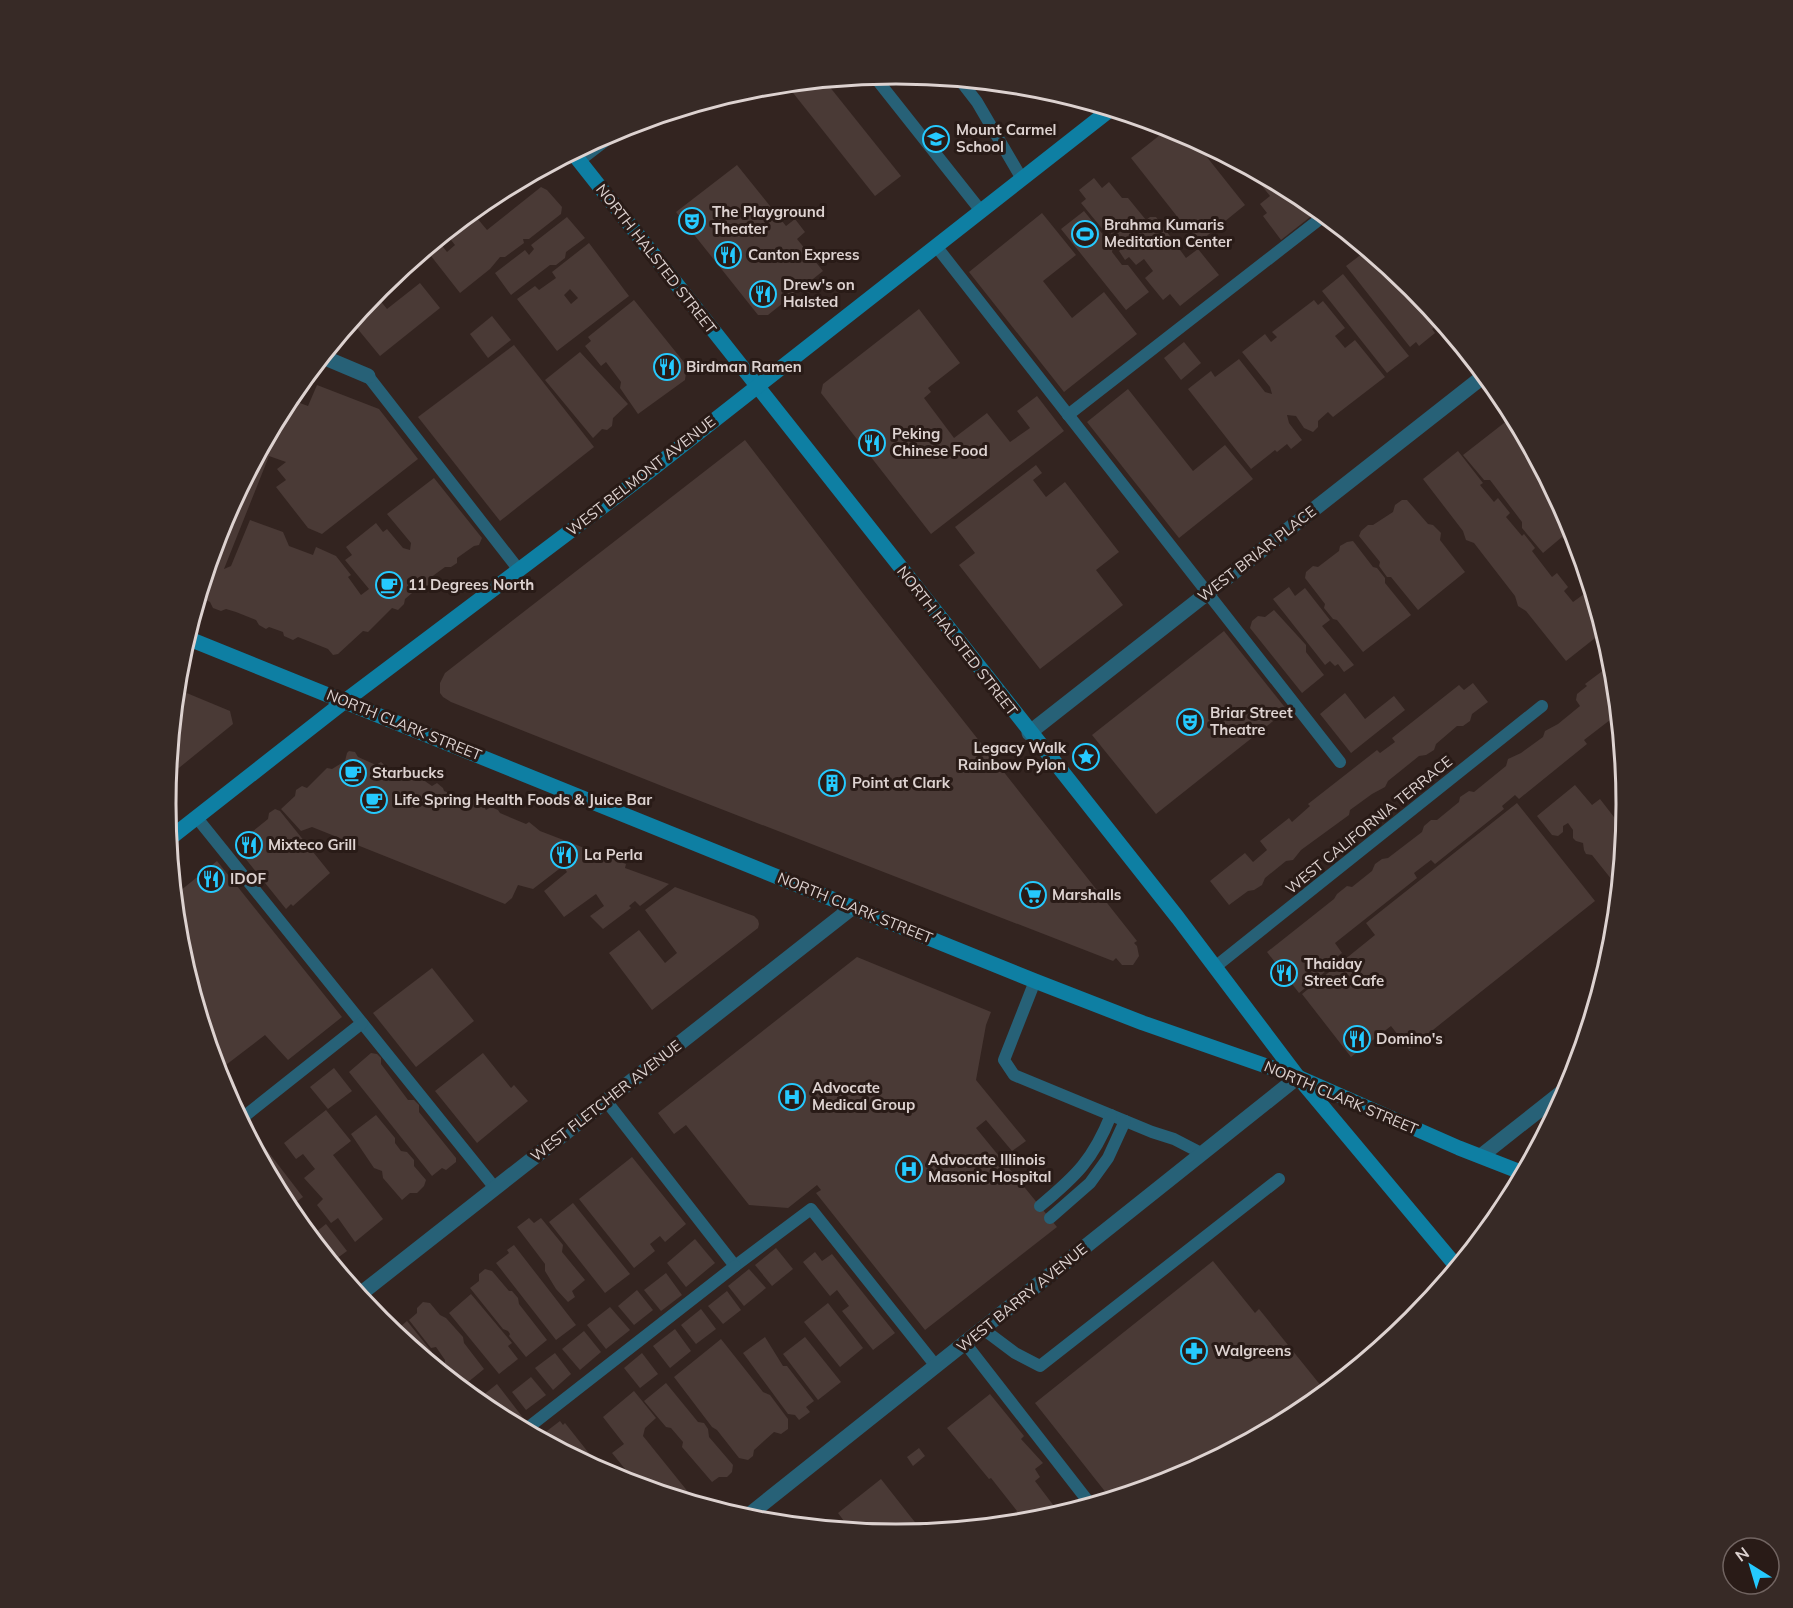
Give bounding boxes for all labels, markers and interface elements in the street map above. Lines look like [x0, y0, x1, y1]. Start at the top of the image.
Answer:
place label: Mount Carmel School [956, 120, 1057, 156]
school or university icon: Mount Carmel School [921, 124, 951, 154]
street label: NORTH HALSTED STREET [592, 180, 721, 337]
place label: The Playground Theater [712, 202, 825, 238]
theatre icon: The Playground Theater [677, 206, 707, 236]
place label: Brahma Kumaris Meditation Center [1104, 215, 1232, 251]
sports icon: Brahma Kumaris Meditation Center [1070, 219, 1100, 249]
restaurant icon: Canton Express [713, 240, 743, 270]
place label: Canton Express [748, 245, 859, 264]
place label: Drew's on Halsted [783, 275, 855, 311]
restaurant icon: Drew's on Halsted [748, 279, 778, 309]
restaurant icon: Birdman Ramen [652, 352, 682, 382]
place label: Birdman Ramen [686, 357, 802, 376]
street label: WEST BELMONT AVENUE [562, 411, 719, 540]
place label: Peking Chinese Food [892, 424, 988, 460]
restaurant icon: Peking Chinese Food [857, 428, 887, 458]
street label: WEST BRIAR PLACE [1194, 501, 1320, 606]
street label: NORTH HALSTED STREET [893, 562, 1022, 719]
cafe icon: 11 Degrees North [374, 570, 404, 600]
place label: 11 Degrees North [408, 575, 534, 594]
street label: NORTH CLARK STREET [324, 685, 484, 764]
place label: Briar Street Theatre [1210, 703, 1293, 739]
theatre icon: Briar Street Theatre [1175, 707, 1205, 737]
place label: Legacy Walk Rainbow Pylon [958, 738, 1067, 774]
place icon: Legacy Walk Rainbow Pylon [1071, 742, 1101, 772]
street label: WEST CALIFORNIA TERRACE [1281, 751, 1456, 898]
cafe icon: Starbucks [338, 758, 368, 788]
place label: Starbucks [372, 763, 444, 782]
building icon: Point at Clark [817, 768, 847, 798]
place label: Point at Clark [852, 773, 951, 792]
cafe icon: Life Spring Health Foods & Juice Bar [359, 785, 389, 815]
place label: Life Spring Health Foods & Juice Bar [394, 790, 652, 809]
restaurant icon: Mixteco Grill [234, 830, 264, 860]
place label: Mixteco Grill [268, 835, 356, 854]
restaurant icon: La Perla [549, 840, 579, 870]
place label: La Perla [584, 845, 643, 864]
restaurant icon: IDOF [196, 864, 226, 894]
street label: NORTH CLARK STREET [775, 868, 935, 947]
place label: IDOF [230, 869, 266, 888]
supermarket icon: Marshalls [1018, 880, 1048, 910]
place label: Marshalls [1052, 885, 1121, 904]
place label: Thaiday Street Cafe [1304, 954, 1384, 990]
restaurant icon: Thaiday Street Cafe [1269, 958, 1299, 988]
restaurant icon: Domino's [1342, 1024, 1372, 1054]
place label: Domino's [1376, 1029, 1443, 1048]
street label: WEST FLETCHER AVENUE [526, 1036, 685, 1165]
street label: NORTH CLARK STREET [1261, 1056, 1421, 1139]
place label: Advocate Medical Group [812, 1078, 915, 1114]
hospital icon: Advocate Medical Group [777, 1082, 807, 1112]
place label: Advocate Illinois Masonic Hospital [928, 1150, 1052, 1186]
hospital icon: Advocate Illinois Masonic Hospital [894, 1154, 924, 1184]
street label: WEST BARRY AVENUE [952, 1239, 1091, 1356]
pharmacy icon: Walgreens [1179, 1336, 1209, 1366]
place label: Walgreens [1214, 1341, 1291, 1360]
north arrow [1721, 1536, 1781, 1596]
text: N [1731, 1542, 1753, 1566]

